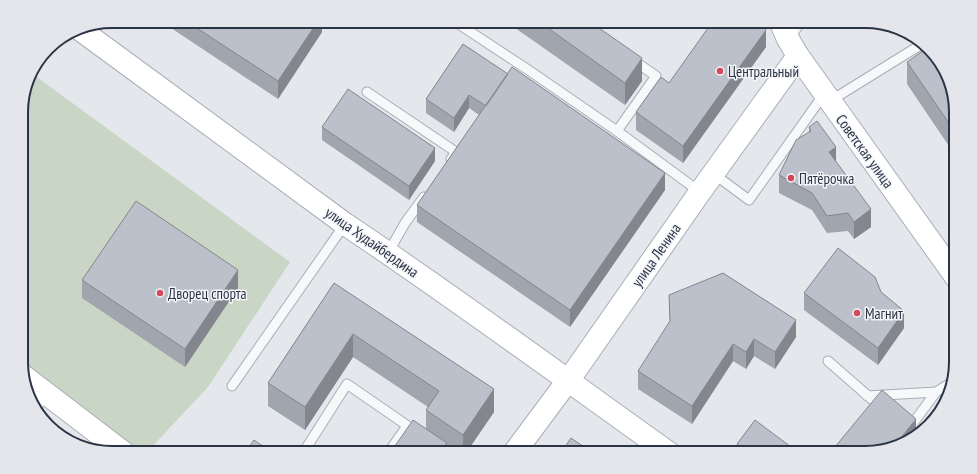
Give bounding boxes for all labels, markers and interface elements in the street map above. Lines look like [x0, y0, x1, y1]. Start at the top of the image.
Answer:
place label: Центральный [728, 62, 799, 81]
marker: Центральный [715, 66, 725, 76]
street label: Советская улица [832, 110, 898, 192]
place label: Пятёрочка [799, 169, 854, 188]
marker: Пятёрочка [786, 173, 796, 183]
street label: улица Худайбердина [321, 203, 423, 281]
street label: улица Ленина [627, 220, 685, 290]
place label: Дворец спорта [168, 284, 247, 303]
marker: Дворец спорта [155, 288, 165, 298]
place label: Магнит [865, 304, 903, 323]
marker: Магнит [852, 308, 862, 318]

